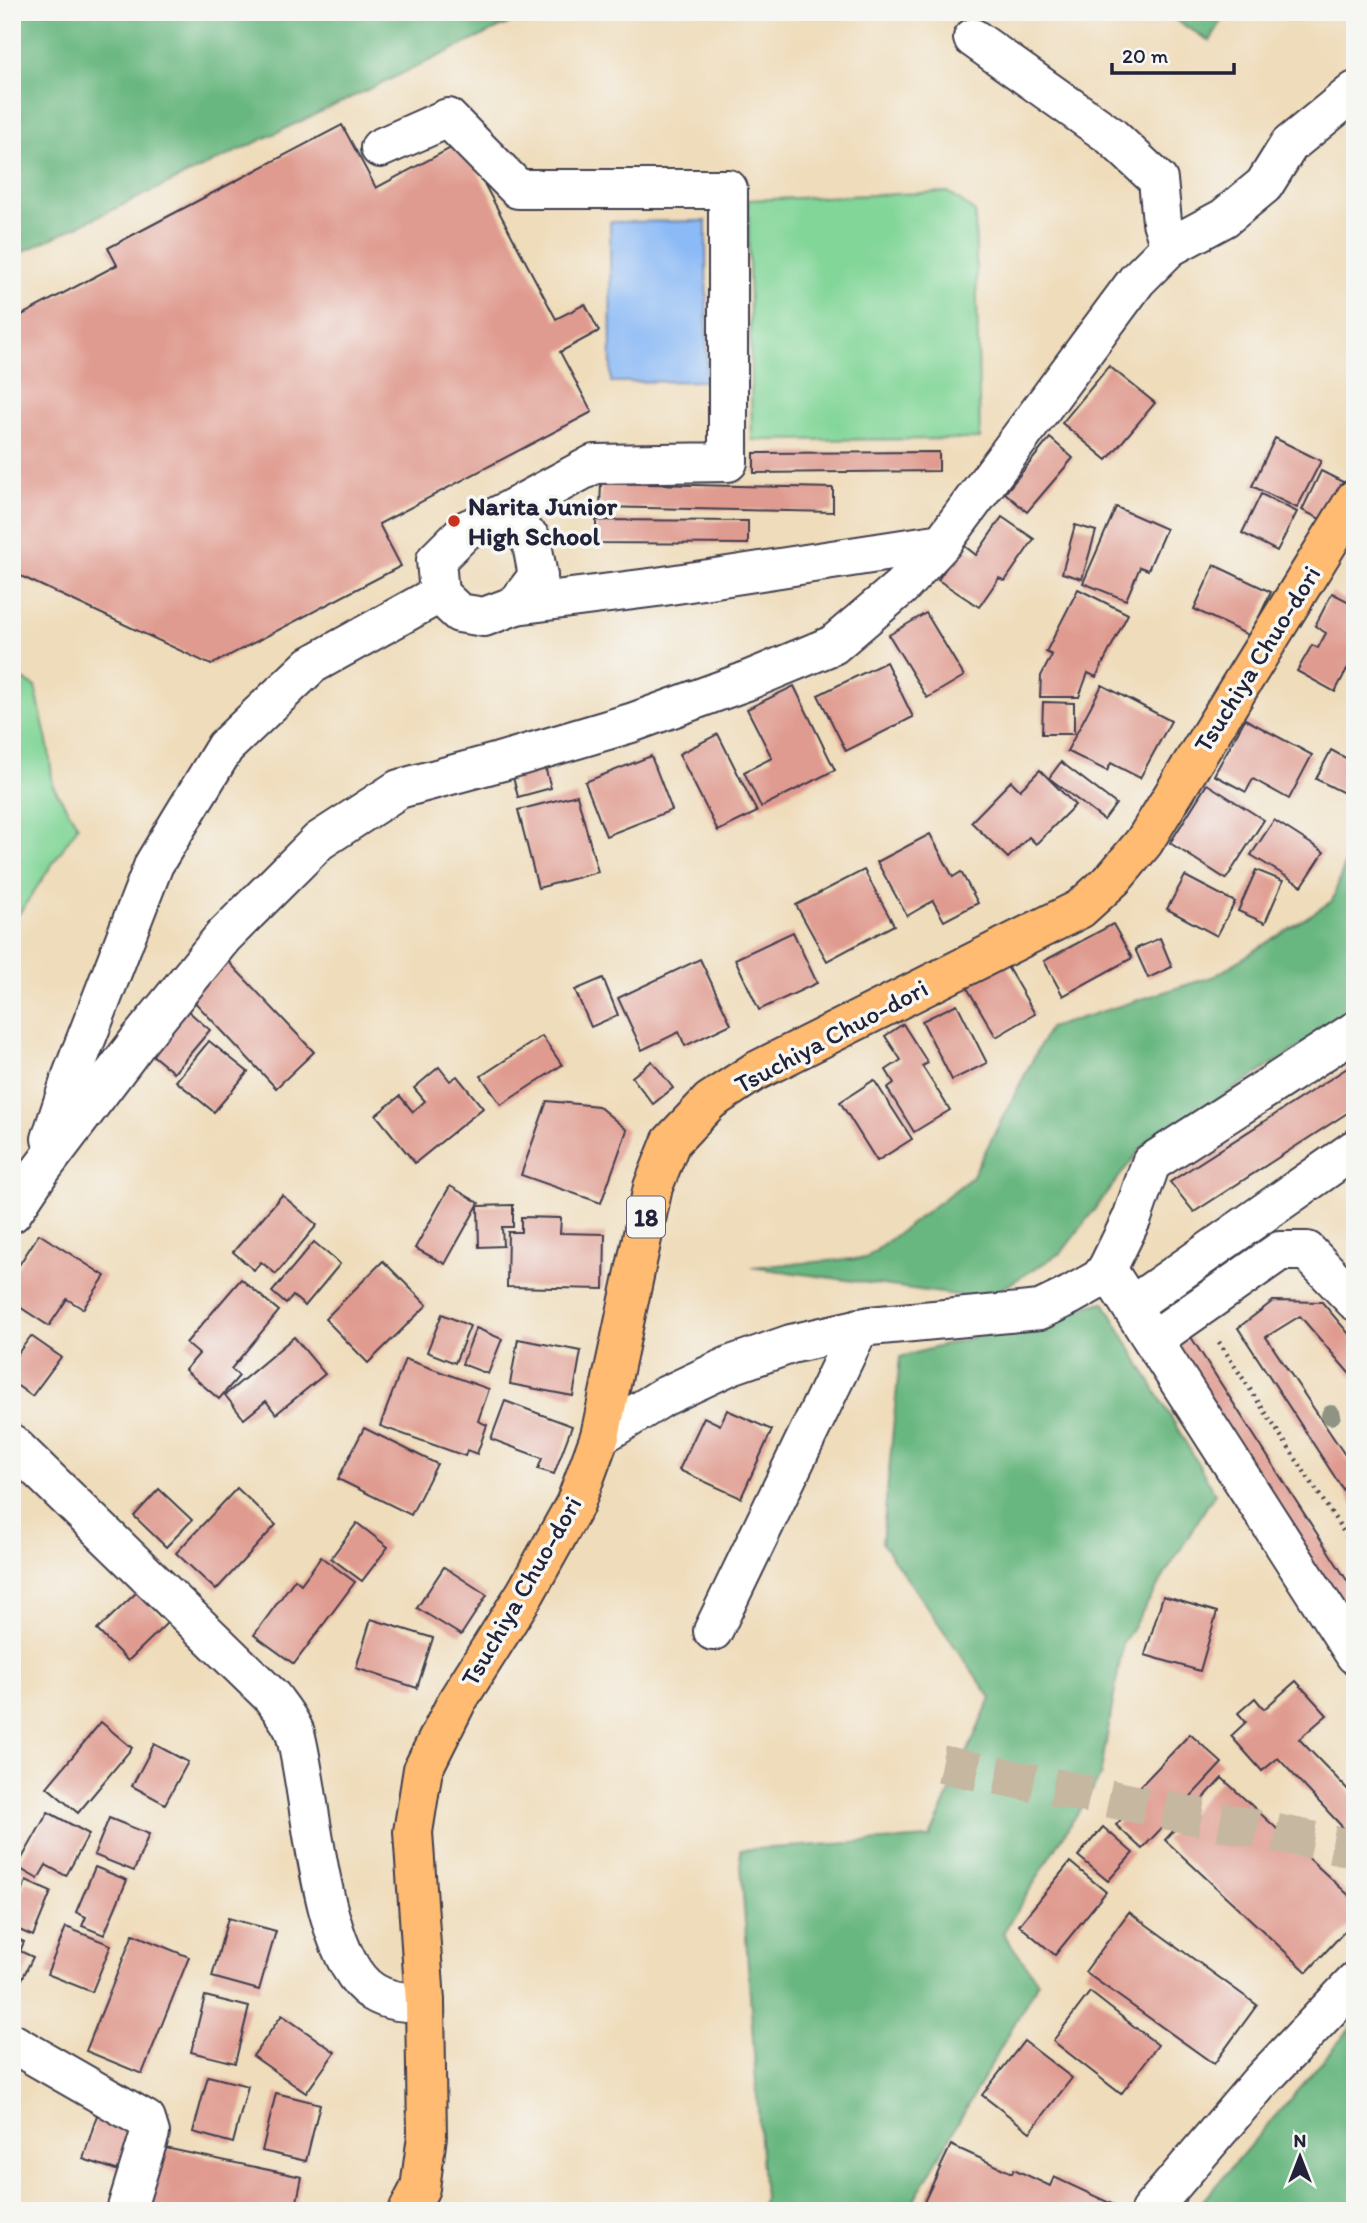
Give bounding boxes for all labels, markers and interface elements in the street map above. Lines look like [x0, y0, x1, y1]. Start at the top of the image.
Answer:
scale bar [1112, 32, 1234, 76]
text: 20 m [1122, 43, 1169, 68]
place label: Narita Junior High School [468, 490, 618, 552]
marker: Narita Junior High School [446, 513, 462, 529]
street label: Tsuchiya Chuo-dori [1187, 560, 1327, 758]
street label: Tsuchiya Chuo-dori [729, 972, 933, 1100]
road number: 18 [627, 1196, 665, 1238]
street label: Tsuchiya Chuo-dori [454, 1490, 588, 1692]
north arrow [1266, 2122, 1336, 2192]
text: N [1294, 2129, 1306, 2152]

